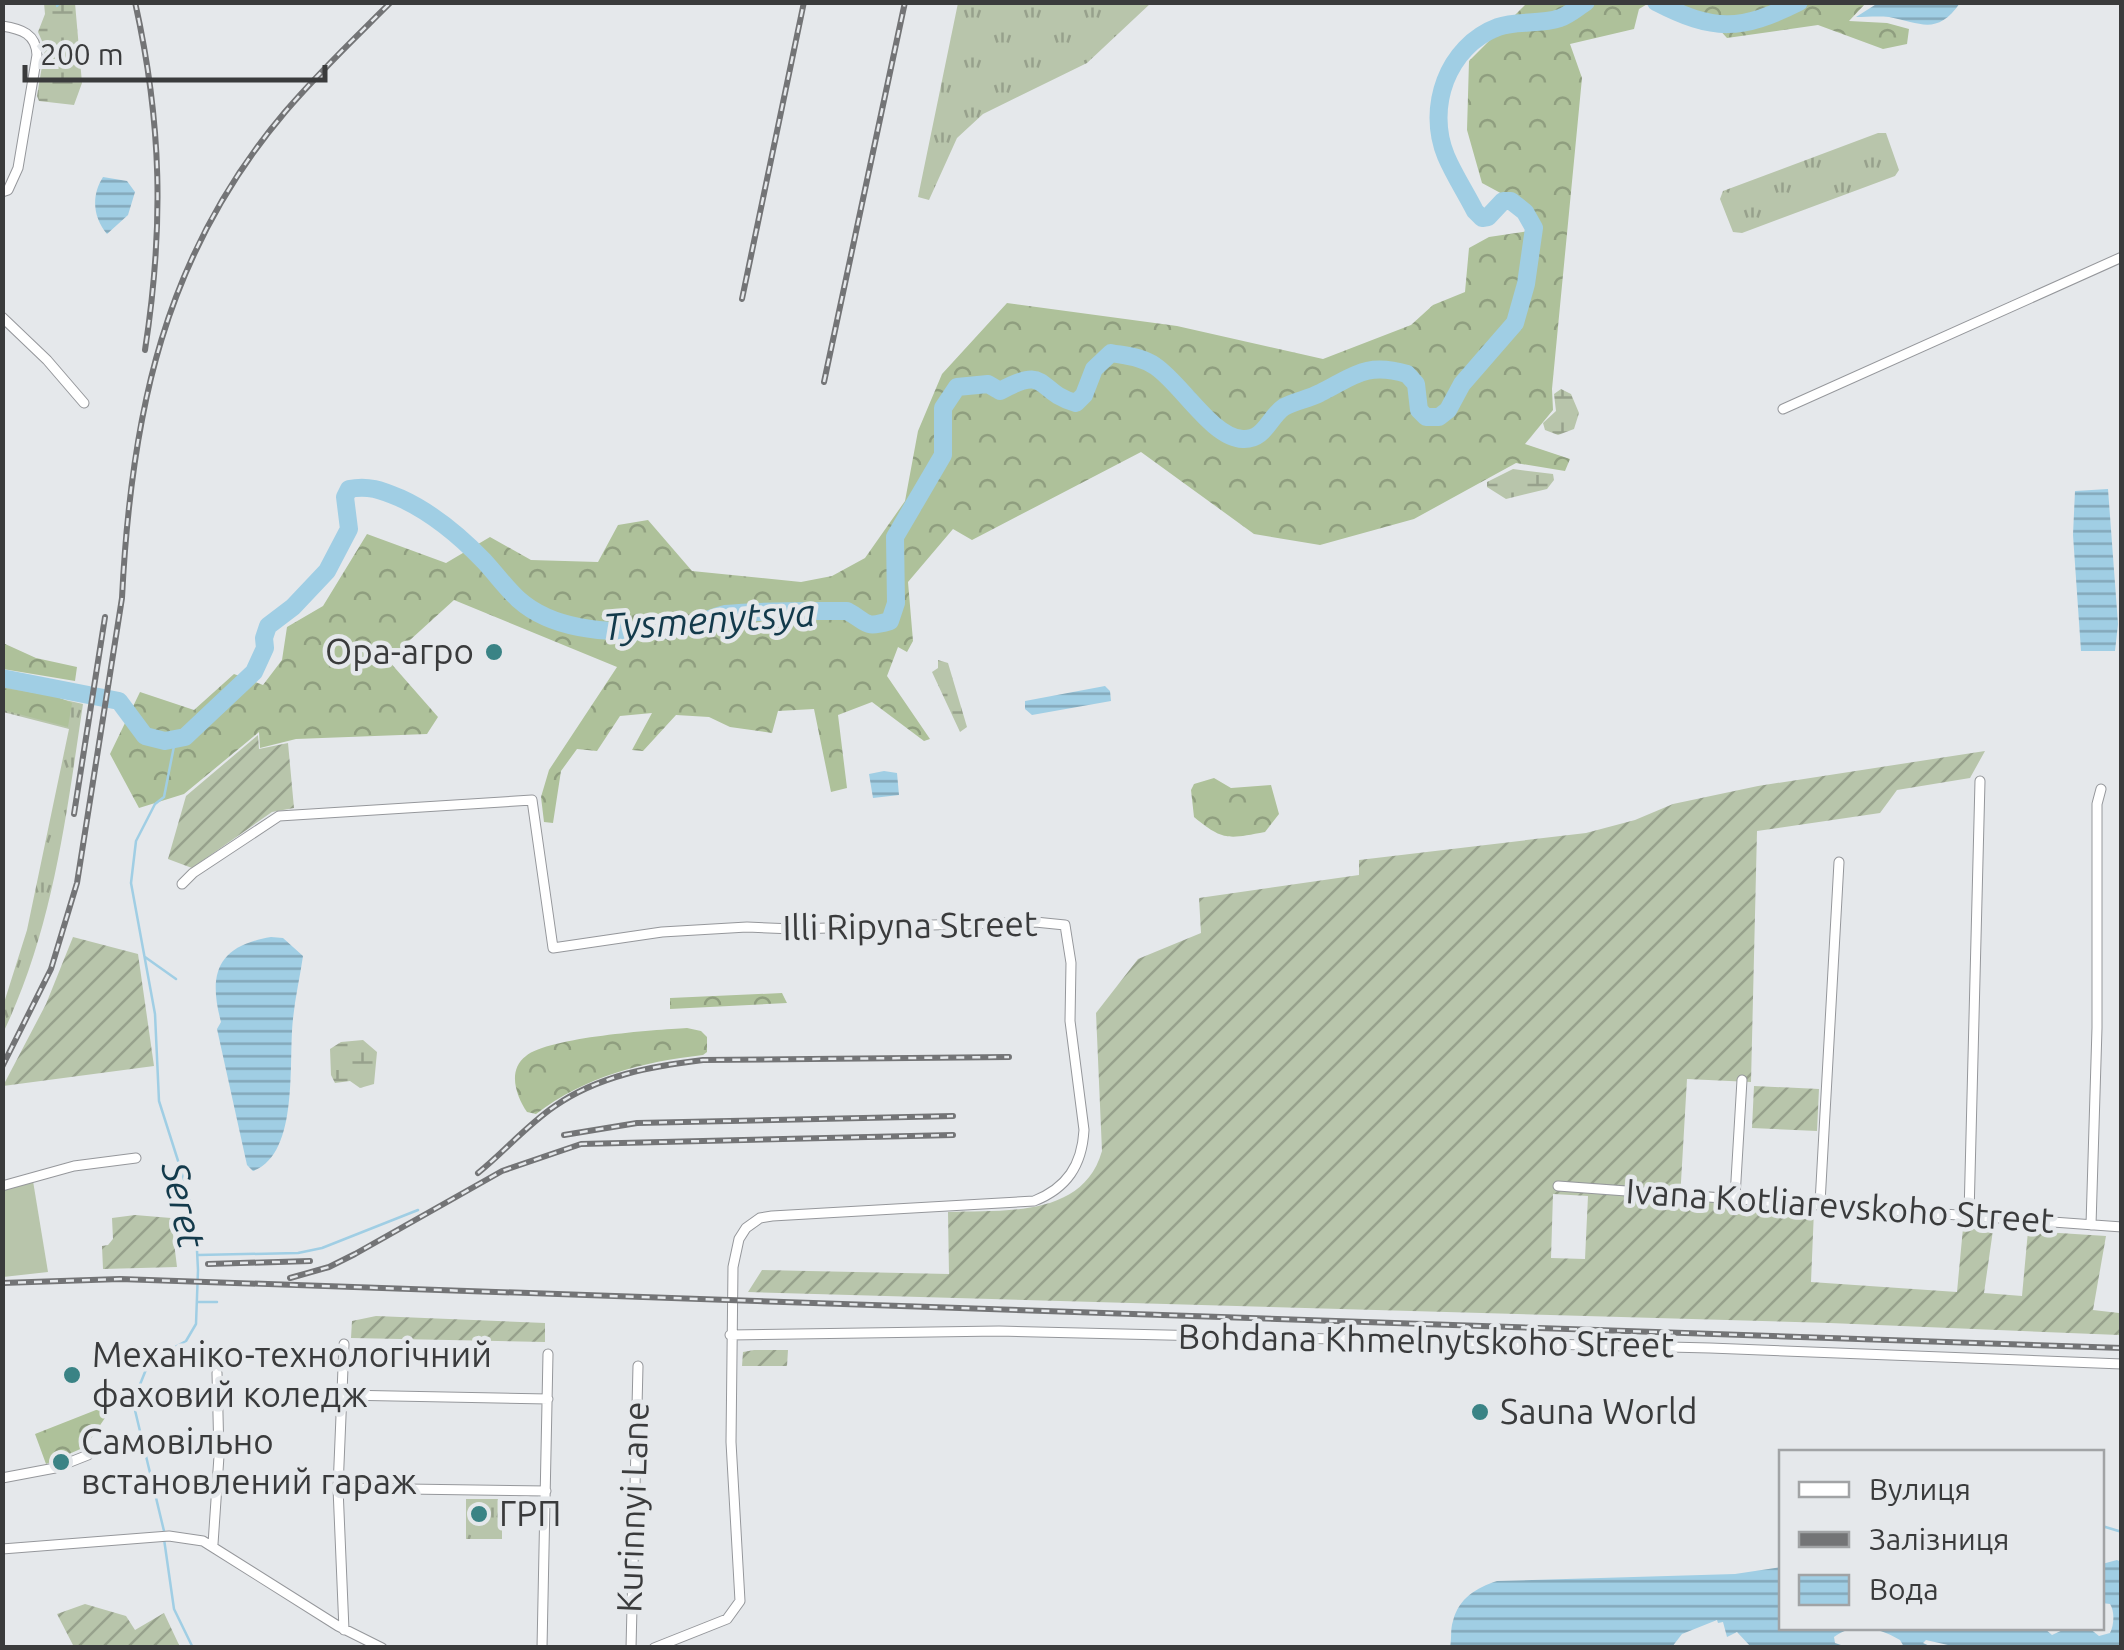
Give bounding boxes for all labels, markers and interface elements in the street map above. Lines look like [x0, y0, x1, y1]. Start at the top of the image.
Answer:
scale bar [25, 20, 325, 82]
text: 200 m [40, 37, 124, 71]
water label: Tysmenytsya [601, 591, 817, 647]
place label: Ора-агро [325, 631, 474, 671]
marker: Ора-агро [483, 641, 505, 663]
street label: Illi Ripyna Street [782, 903, 1038, 947]
water label: Seret [154, 1157, 214, 1253]
street label: Ivana Kotliarevskoho Street [1625, 1170, 2056, 1240]
street label: Bohdana Khmelnytskoho Street [1178, 1316, 1675, 1364]
place label: Механіко-технологічний фаховий коледж [92, 1334, 492, 1414]
marker: Механіко-технологічний фаховий коледж [61, 1364, 83, 1386]
place label: Sauna World [1500, 1391, 1698, 1431]
street label: Kurinnyi Lane [608, 1401, 656, 1613]
marker: Sauna World [1469, 1401, 1491, 1423]
place label: Самовільно встановлений гараж [81, 1421, 417, 1501]
legend [1779, 1450, 2104, 1630]
marker: Самовільно встановлений гараж [50, 1451, 72, 1473]
text: Вулиця [1869, 1472, 1971, 1506]
place label: ГРП [499, 1493, 561, 1533]
marker: ГРП [468, 1503, 490, 1525]
text: Залізниця [1869, 1522, 2009, 1556]
text: Вода [1869, 1572, 1939, 1606]

